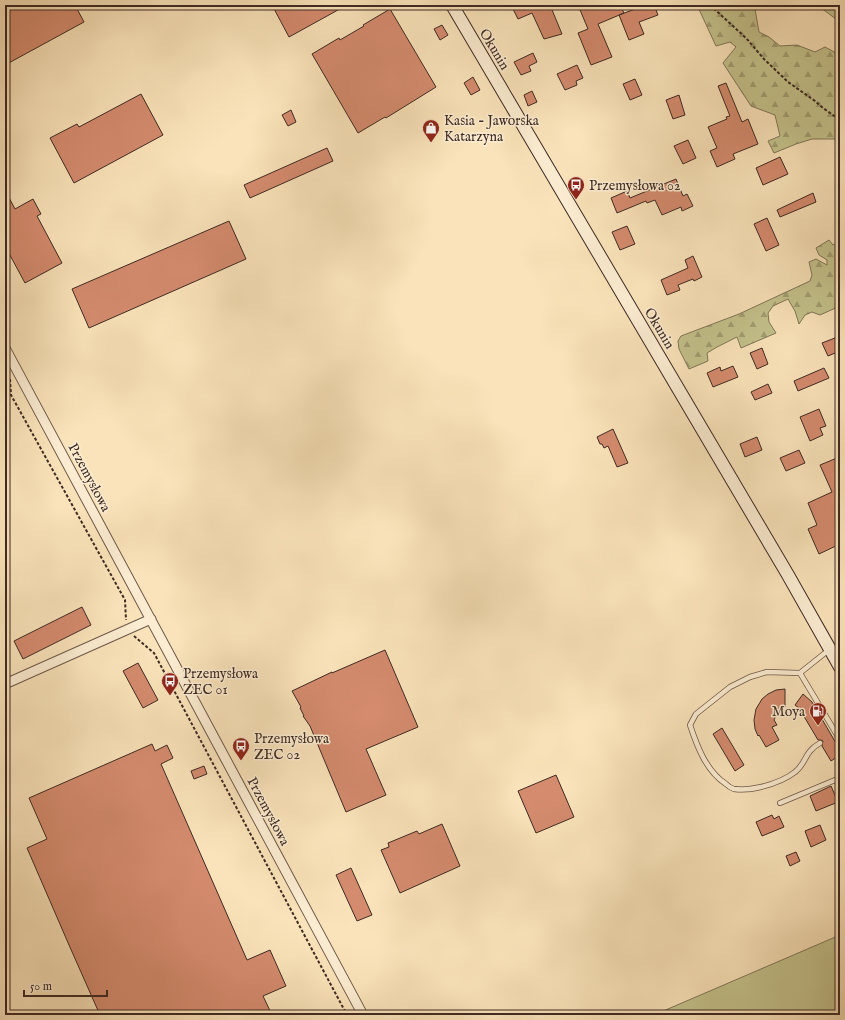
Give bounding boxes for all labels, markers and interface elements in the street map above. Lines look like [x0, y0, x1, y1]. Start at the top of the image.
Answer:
street label: Okunin [475, 26, 514, 74]
place label: Kasia - Jaworska Katarzyna [444, 112, 540, 146]
shop icon: Kasia - Jaworska Katarzyna [421, 118, 441, 143]
bus stop icon: Przemysłowa 02 [566, 175, 586, 200]
place label: Przemysłowa 02 [589, 177, 681, 195]
street label: Okunin [640, 305, 679, 353]
street label: Przemysłowa [64, 440, 115, 516]
place label: Przemysłowa ZEC 01 [183, 665, 259, 699]
bus stop icon: Przemysłowa ZEC 01 [160, 671, 180, 696]
fuel station icon: Moya [808, 701, 828, 726]
place label: Moya [772, 703, 806, 721]
place label: Przemysłowa ZEC 02 [254, 730, 330, 764]
bus stop icon: Przemysłowa ZEC 02 [231, 736, 251, 761]
street label: Przemysłowa [243, 774, 294, 850]
scale bar [24, 972, 107, 998]
text: 50 m [30, 979, 52, 994]

